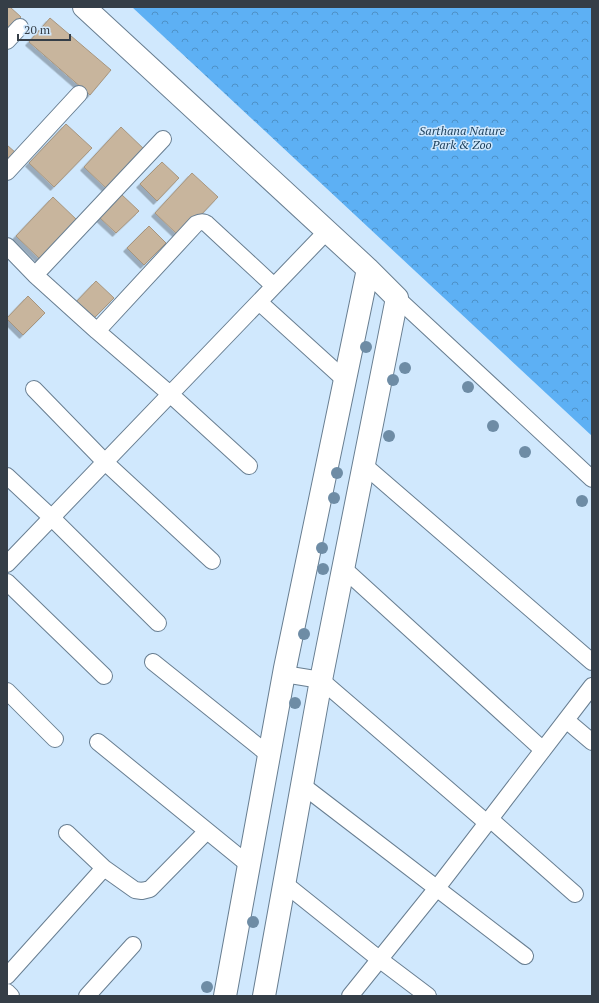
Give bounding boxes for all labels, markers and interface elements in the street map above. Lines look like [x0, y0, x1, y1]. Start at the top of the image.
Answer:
scale bar [18, 16, 70, 42]
text: 20 m [24, 22, 51, 37]
park label: Sarthana Nature Park & Zoo [419, 123, 506, 152]

